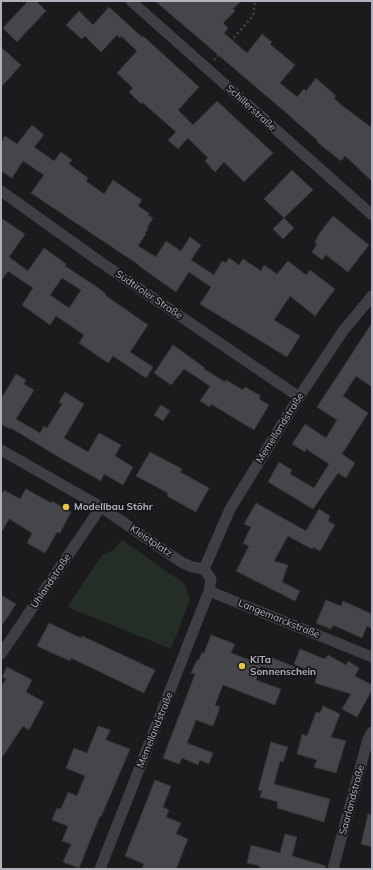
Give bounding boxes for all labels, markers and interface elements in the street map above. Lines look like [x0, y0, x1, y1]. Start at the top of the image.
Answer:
street label: Schillerstraße [224, 82, 278, 134]
street label: Südtiroler Straße [113, 268, 185, 322]
street label: Memellandstraße [254, 391, 306, 465]
place label: Modellbau Stöhr [74, 501, 153, 513]
marker: Modellbau Stöhr [61, 502, 71, 512]
street label: Kleistplatz [128, 523, 174, 559]
street label: Uhlandstraße [28, 551, 74, 611]
street label: Langemarckstraße [236, 597, 322, 641]
place label: KiTa Sonnenschein [250, 654, 316, 678]
marker: KiTa Sonnenschein [237, 661, 247, 671]
street label: Memellandstraße [134, 690, 176, 770]
street label: Saarlandstraße [337, 764, 367, 836]

